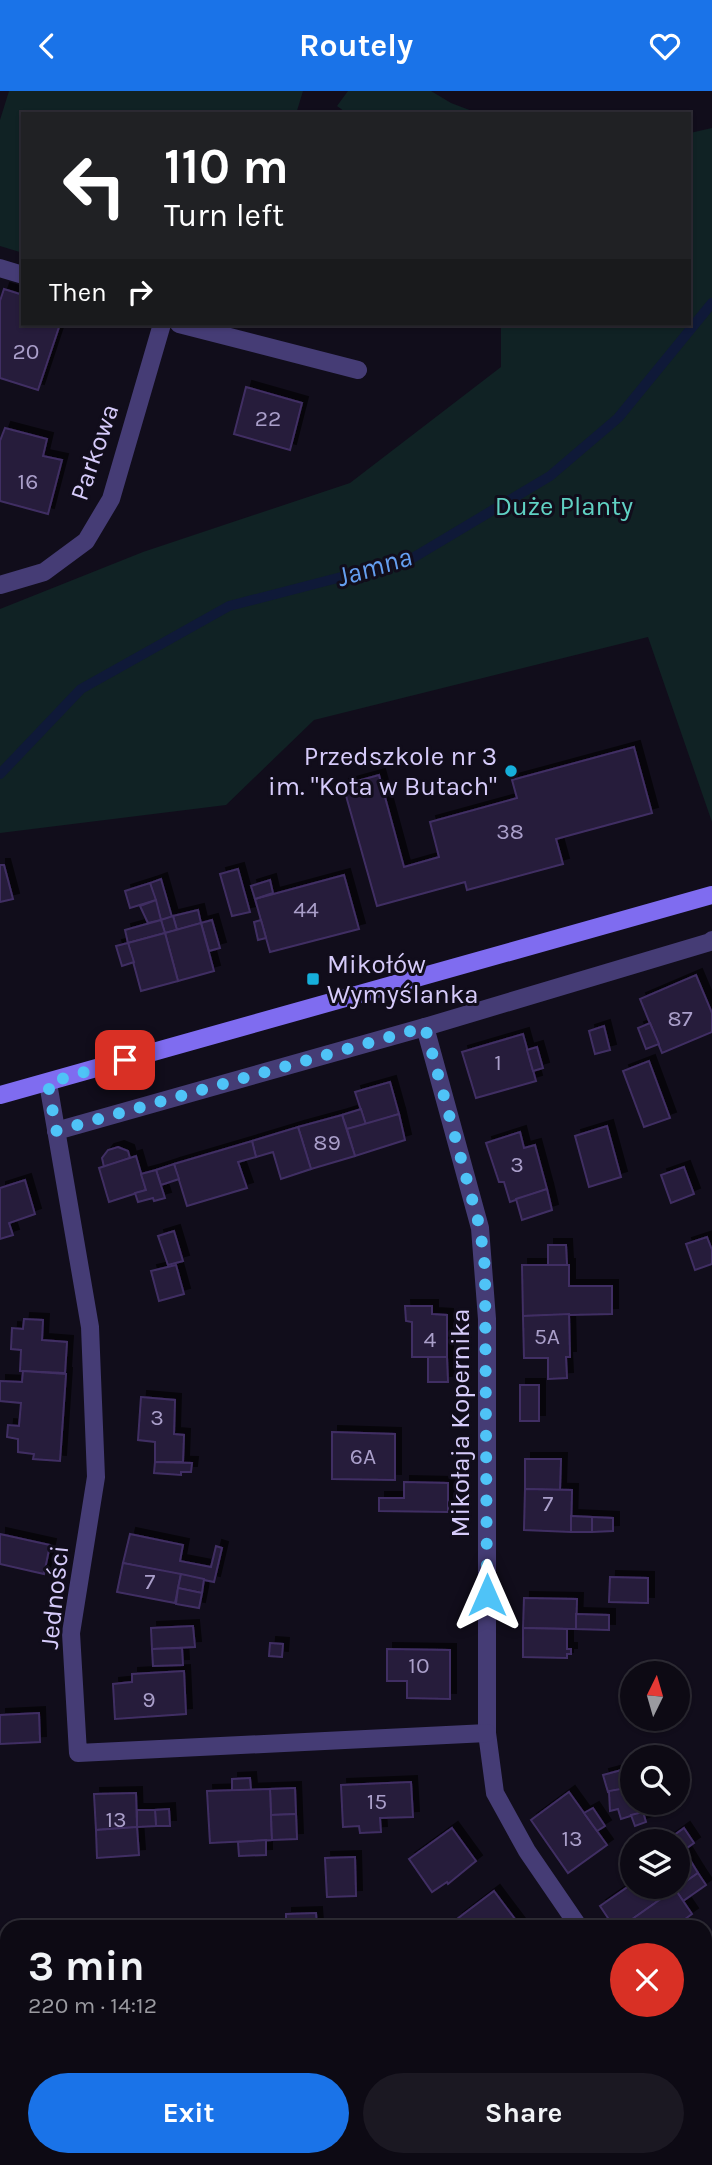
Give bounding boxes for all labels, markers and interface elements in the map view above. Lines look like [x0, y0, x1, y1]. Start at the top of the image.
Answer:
icon: back [28, 27, 66, 65]
text: Routely [299, 27, 413, 64]
icon: heart [646, 27, 684, 65]
text: 110 m [164, 138, 289, 195]
icon: left [49, 140, 140, 231]
text: Turn left [164, 197, 284, 234]
icon: right [121, 273, 159, 311]
text: Then [49, 277, 107, 308]
house number: 20 [13, 338, 39, 365]
street label: Parkowa [64, 400, 125, 505]
house number: 22 [255, 405, 281, 432]
house number: 16 [18, 468, 38, 495]
park label: Duże Planty [495, 491, 633, 522]
water label: Jamna [332, 539, 416, 594]
place label: Przedszkole nr 3 im. "Kota w Butach" [268, 741, 497, 802]
marker: Przedszkole nr 3 im. "Kota w Butach" [503, 763, 519, 779]
house number: 38 [496, 818, 524, 845]
house number: 44 [293, 896, 319, 923]
place label: Mikołów Wymyślanka [327, 949, 479, 1010]
marker: Mikołów Wymyślanka [305, 971, 321, 987]
house number: 87 [668, 1005, 693, 1032]
pin [95, 1030, 155, 1090]
icon: arrive [106, 1041, 144, 1079]
house number: 1 [494, 1049, 502, 1076]
house number: 89 [313, 1129, 341, 1156]
house number: 3 [510, 1151, 524, 1178]
street label: Mikołaja Kopernika [445, 1308, 476, 1538]
house number: 5A [534, 1323, 560, 1350]
house number: 4 [424, 1326, 437, 1353]
house number: 3 [150, 1404, 164, 1431]
house number: 6A [350, 1443, 376, 1470]
house number: 7 [543, 1490, 554, 1517]
street label: Jedności [34, 1544, 75, 1650]
position arrow [450, 1558, 524, 1632]
house number: 7 [145, 1568, 156, 1595]
house number: 10 [408, 1652, 430, 1679]
north arrow [620, 1661, 690, 1731]
map controls [620, 1661, 690, 1899]
house number: 9 [142, 1686, 156, 1713]
button: search [620, 1745, 690, 1815]
house number: 15 [367, 1788, 387, 1815]
house number: 13 [105, 1806, 127, 1833]
house number: 13 [561, 1825, 583, 1852]
button: layers [620, 1829, 690, 1899]
text: 3 min [28, 1941, 145, 1991]
button: close [610, 1943, 684, 2017]
text: 220 m · 14:12 [28, 1992, 157, 2019]
button: Exit [28, 2073, 349, 2153]
button: Share [363, 2073, 684, 2153]

